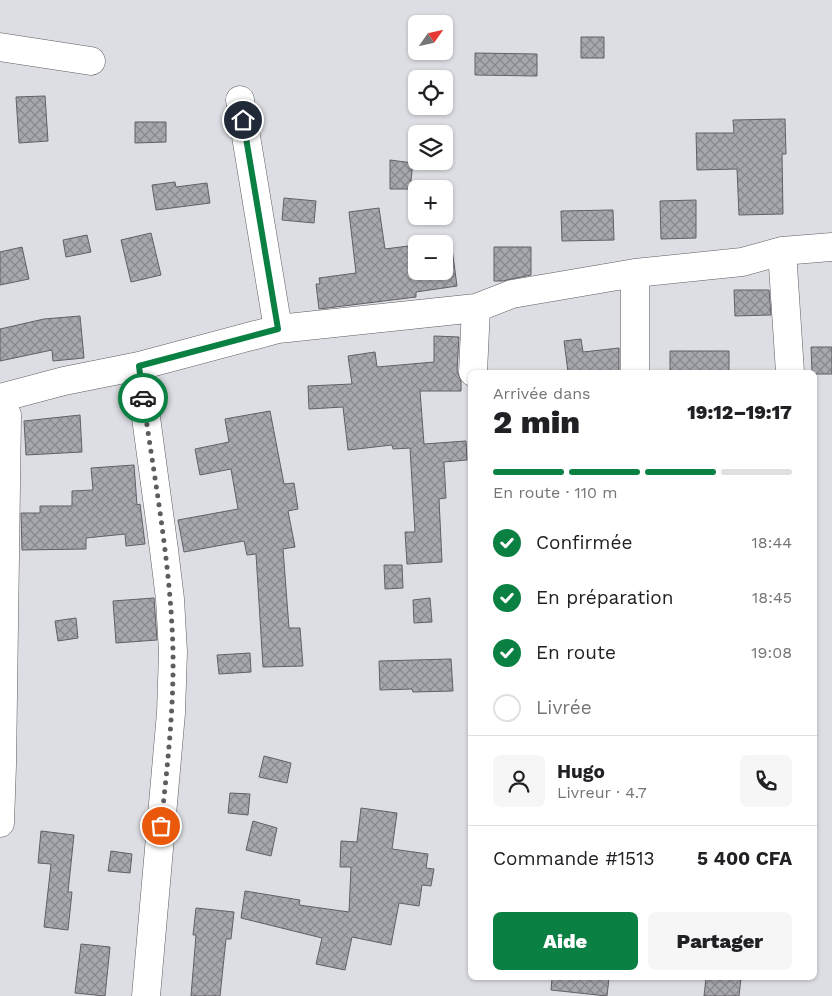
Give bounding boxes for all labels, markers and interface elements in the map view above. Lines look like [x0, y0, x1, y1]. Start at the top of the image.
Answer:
north arrow [408, 15, 452, 60]
map controls [408, 15, 453, 280]
button: locate [408, 70, 453, 115]
pin [222, 99, 264, 141]
icon: home [229, 106, 257, 134]
button: layers [408, 125, 453, 170]
button: + [408, 180, 453, 225]
button: − [408, 235, 453, 280]
courier [118, 373, 168, 423]
icon: car [129, 384, 157, 412]
text: Arrivée dans [493, 384, 591, 403]
text: 19:12–19:17 [687, 401, 792, 424]
text: 2 min [493, 403, 580, 441]
text: En route · 110 m [493, 483, 618, 502]
icon: check [493, 529, 521, 557]
text: Confirmée [536, 531, 632, 554]
text: 18:44 [752, 533, 792, 552]
icon: check [493, 584, 521, 612]
text: En préparation [536, 586, 673, 609]
text: 18:45 [752, 588, 792, 607]
icon: check [493, 639, 521, 667]
text: En route [536, 641, 616, 664]
text: 19:08 [751, 643, 792, 662]
text: Livrée [536, 696, 592, 719]
button: person [493, 755, 545, 807]
button: phone [740, 755, 792, 807]
text: Hugo [557, 760, 605, 783]
text: Livreur · 4.7 [557, 783, 647, 802]
pin [140, 805, 182, 847]
icon: bag [147, 812, 175, 840]
text: Commande #1513 [493, 847, 655, 870]
text: 5 400 CFA [697, 847, 792, 870]
button: Aide [493, 912, 638, 970]
button: Partager [648, 912, 792, 970]

